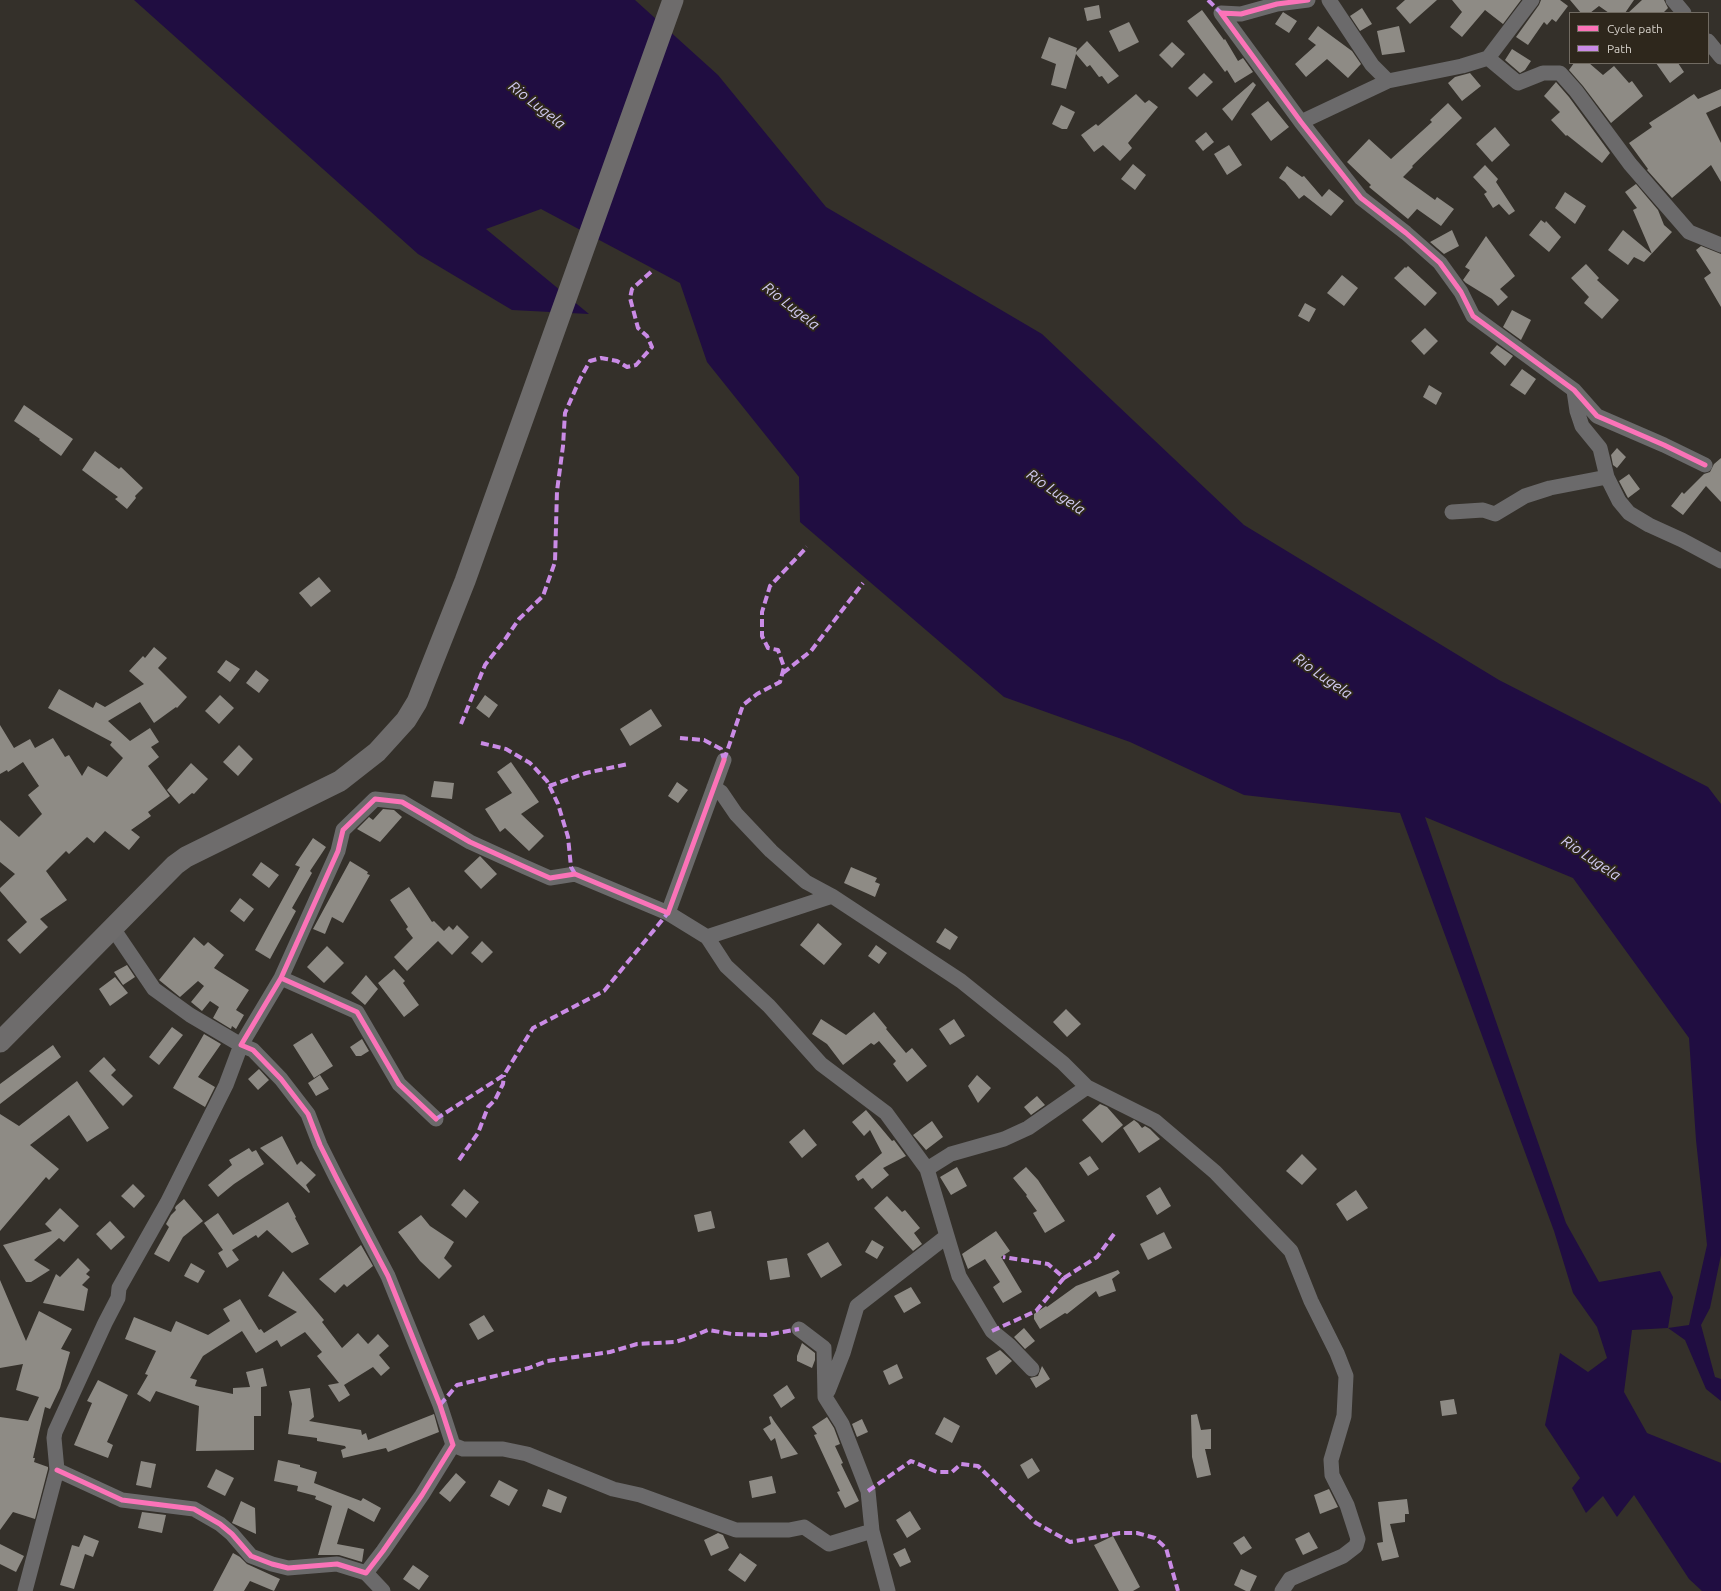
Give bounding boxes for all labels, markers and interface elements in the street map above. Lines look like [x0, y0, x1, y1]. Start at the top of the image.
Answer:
legend [1569, 12, 1709, 64]
text: Cycle path [1607, 22, 1663, 35]
text: Path [1607, 42, 1632, 55]
water label: Rio Lugela [505, 77, 569, 133]
water label: Rio Lugela [759, 278, 823, 334]
water label: Rio Lugela [1023, 465, 1089, 519]
water label: Rio Lugela [1290, 649, 1356, 703]
water label: Rio Lugela [1558, 832, 1624, 884]

